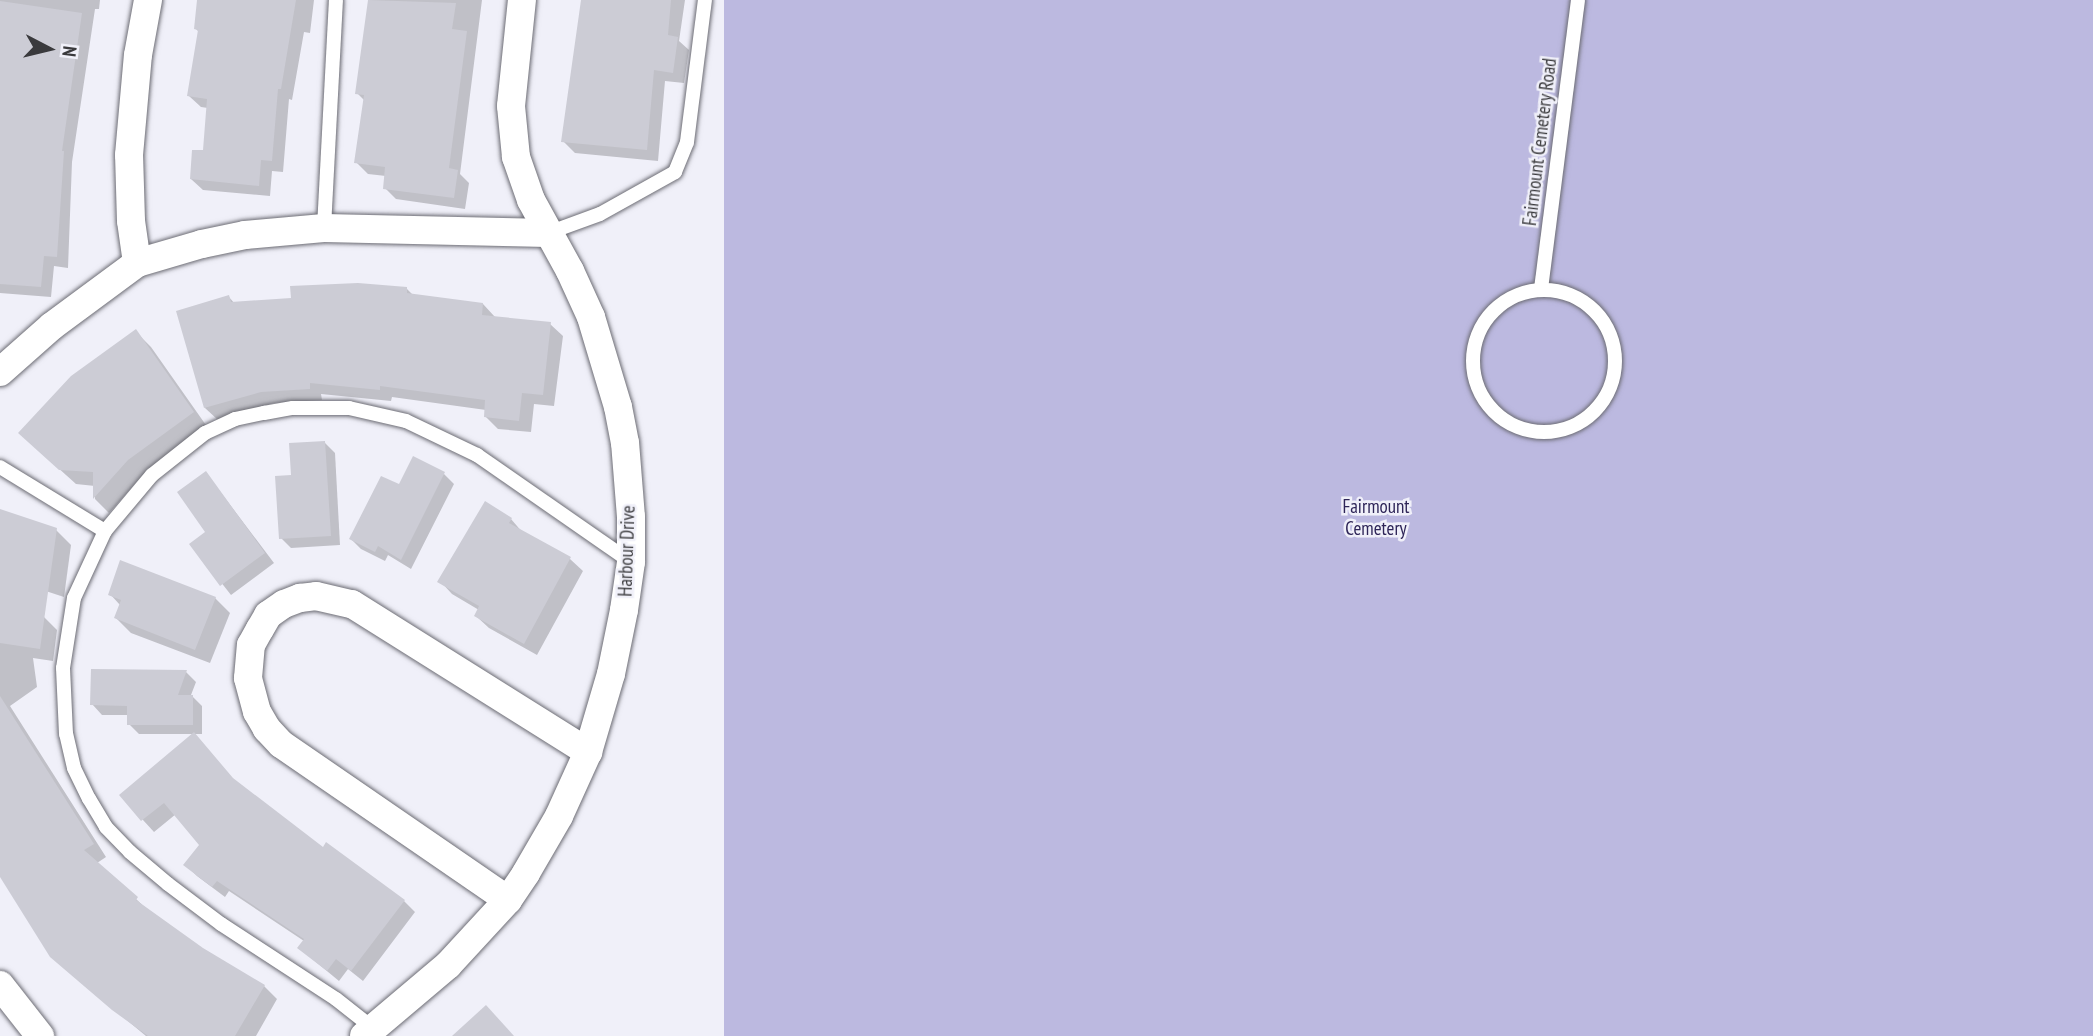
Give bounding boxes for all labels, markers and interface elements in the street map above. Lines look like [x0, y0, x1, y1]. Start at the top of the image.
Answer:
north arrow [14, 14, 84, 84]
text: N [57, 45, 82, 58]
street label: Fairmount Cemetery Road [1518, 57, 1562, 227]
park label: Fairmount Cemetery [1342, 496, 1410, 540]
street label: Harbour Drive [614, 505, 640, 597]

